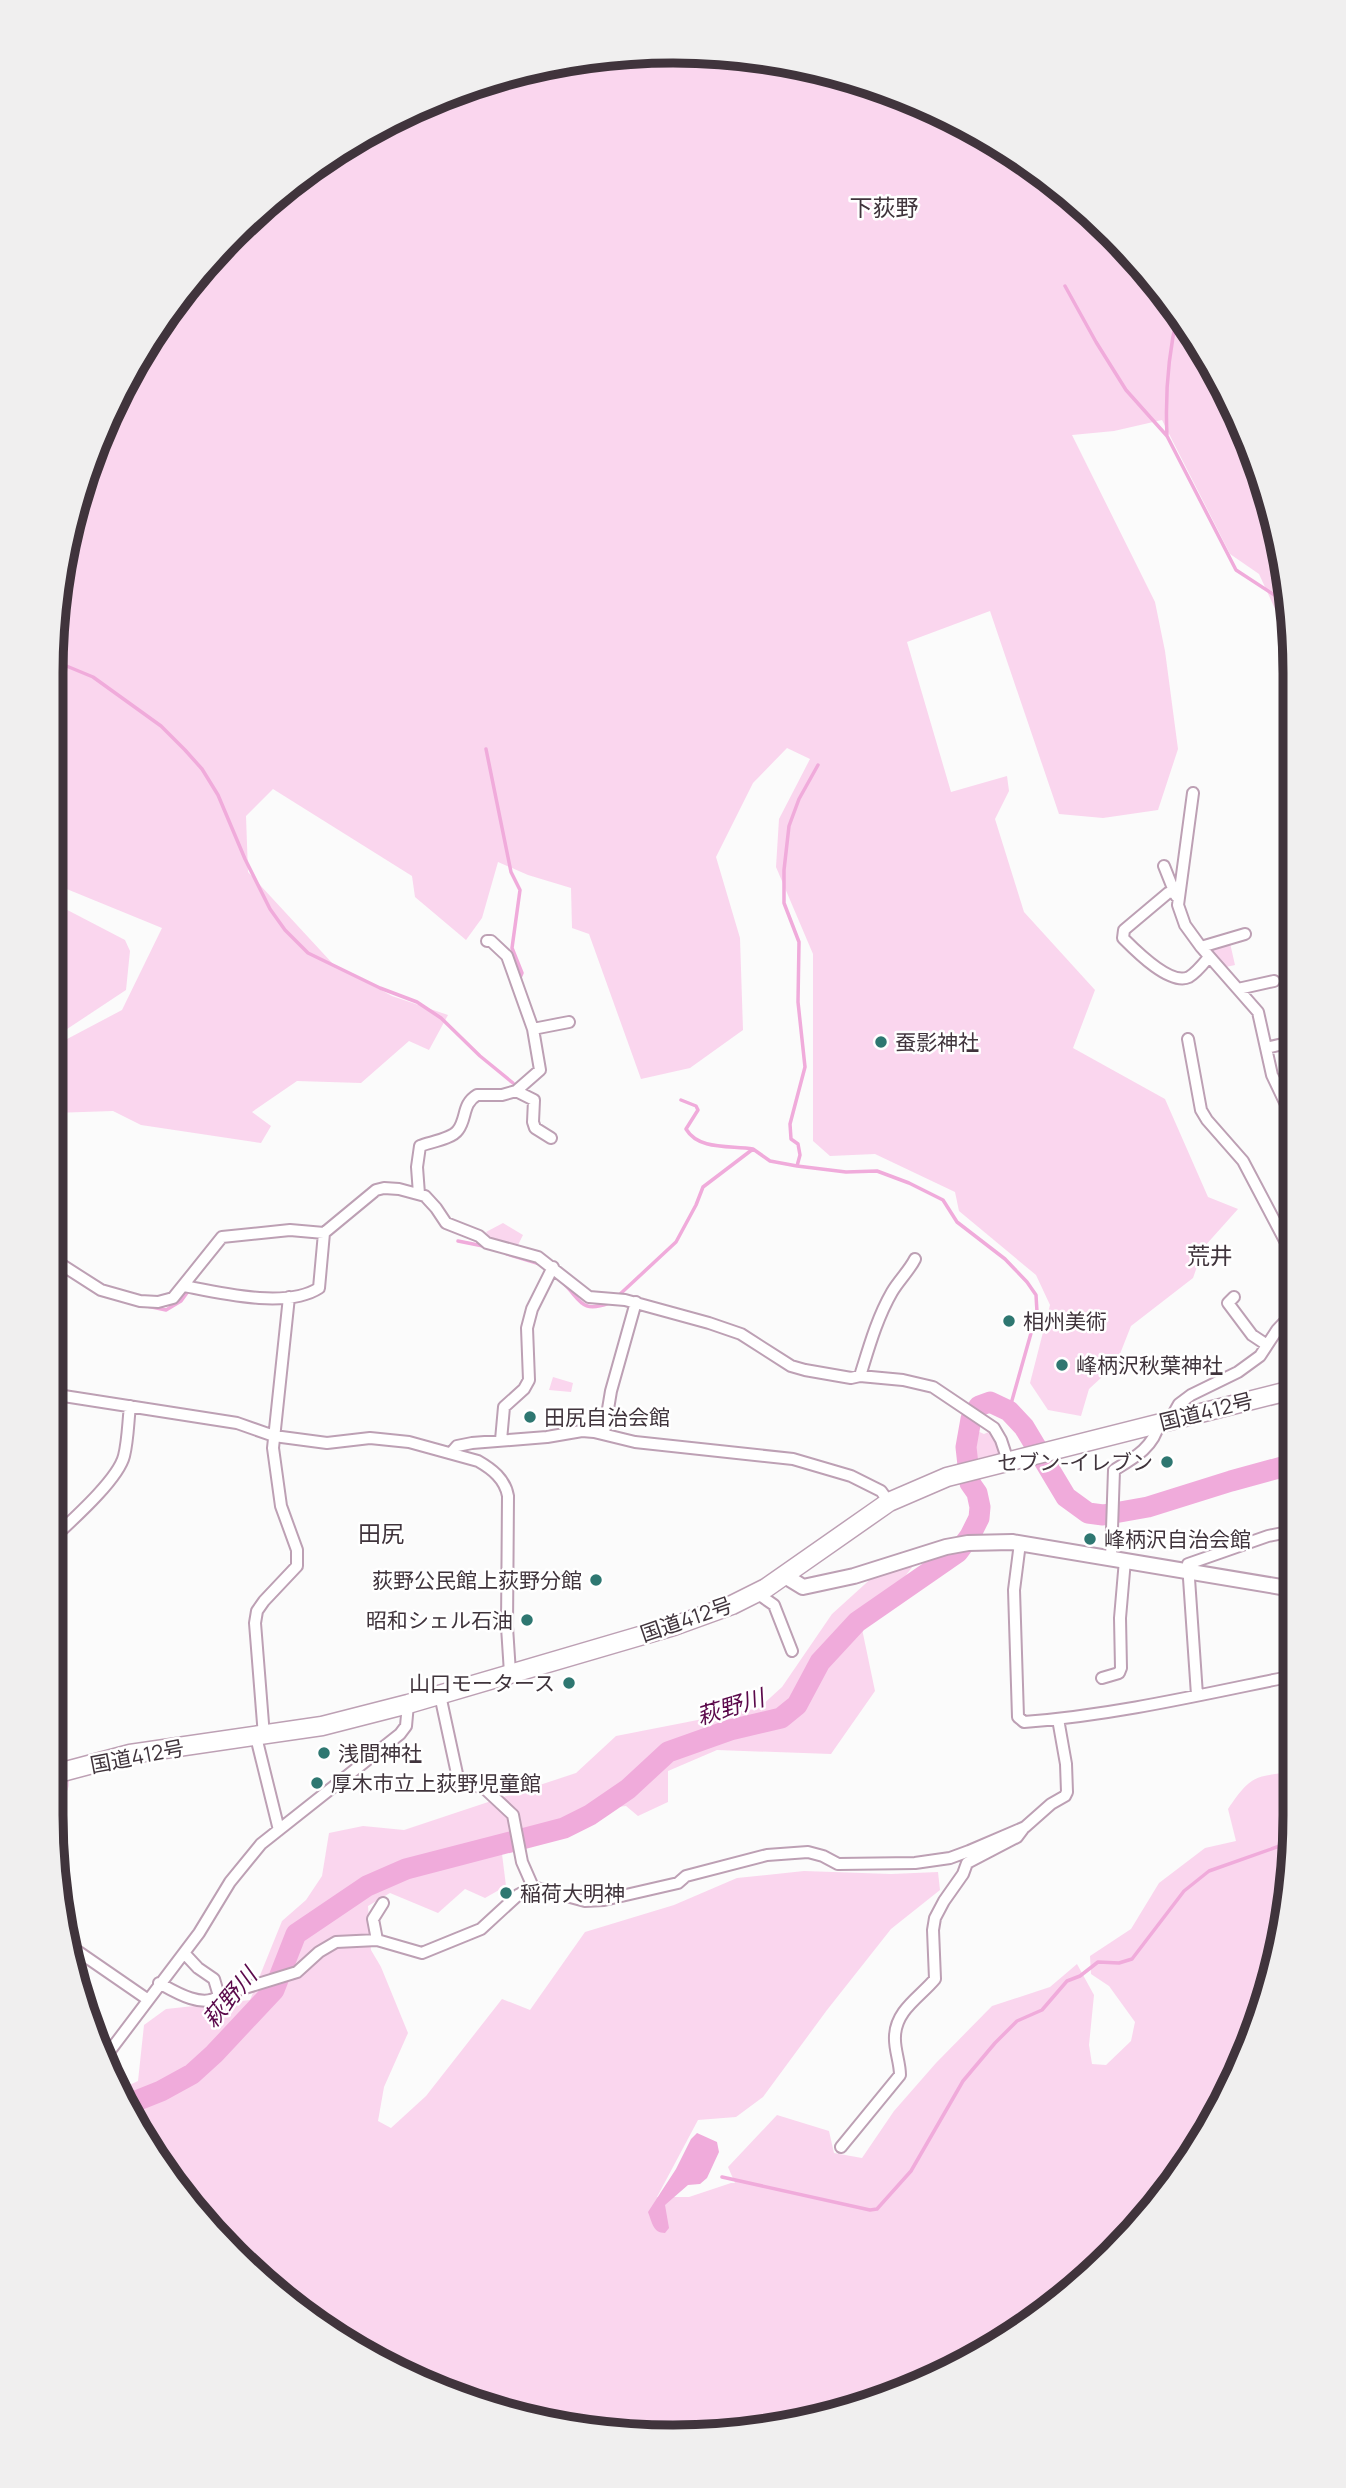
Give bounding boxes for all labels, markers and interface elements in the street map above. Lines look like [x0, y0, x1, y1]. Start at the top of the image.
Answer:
district label: 下荻野 [850, 191, 919, 223]
place label: 蚕影神社 [895, 1028, 979, 1056]
marker: 蚕影神社 [873, 1034, 889, 1050]
district label: 荒井 [1187, 1239, 1233, 1271]
place label: 相州美術 [1023, 1307, 1107, 1335]
marker: 相州美術 [1001, 1313, 1017, 1329]
place label: 峰柄沢秋葉神社 [1076, 1351, 1223, 1379]
marker: 峰柄沢秋葉神社 [1054, 1357, 1070, 1373]
street label: 国道412号 [1156, 1386, 1256, 1436]
place label: 田尻自治会館 [544, 1403, 670, 1431]
marker: 田尻自治会館 [522, 1409, 538, 1425]
place label: セブン-イレブン [997, 1448, 1153, 1476]
marker: セブン-イレブン [1159, 1454, 1175, 1470]
district label: 田尻 [358, 1517, 404, 1549]
place label: 峰柄沢自治会館 [1104, 1525, 1251, 1553]
marker: 峰柄沢自治会館 [1082, 1531, 1098, 1547]
place label: 荻野公民館上荻野分館 [372, 1566, 582, 1594]
marker: 荻野公民館上荻野分館 [588, 1572, 604, 1588]
street label: 国道412号 [636, 1590, 736, 1648]
place label: 昭和シェル石油 [366, 1606, 513, 1634]
marker: 昭和シェル石油 [519, 1612, 535, 1628]
place label: 山口モータース [409, 1669, 555, 1697]
marker: 山口モータース [561, 1675, 577, 1691]
water label: 萩野川 [692, 1680, 771, 1731]
street label: 国道412号 [87, 1733, 187, 1779]
place label: 浅間神社 [338, 1739, 422, 1767]
marker: 浅間神社 [316, 1745, 332, 1761]
place label: 厚木市立上荻野児童館 [331, 1769, 541, 1797]
marker: 厚木市立上荻野児童館 [309, 1775, 325, 1791]
place label: 稲荷大明神 [520, 1879, 625, 1907]
marker: 稲荷大明神 [498, 1885, 514, 1901]
water label: 萩野川 [195, 1958, 265, 2034]

